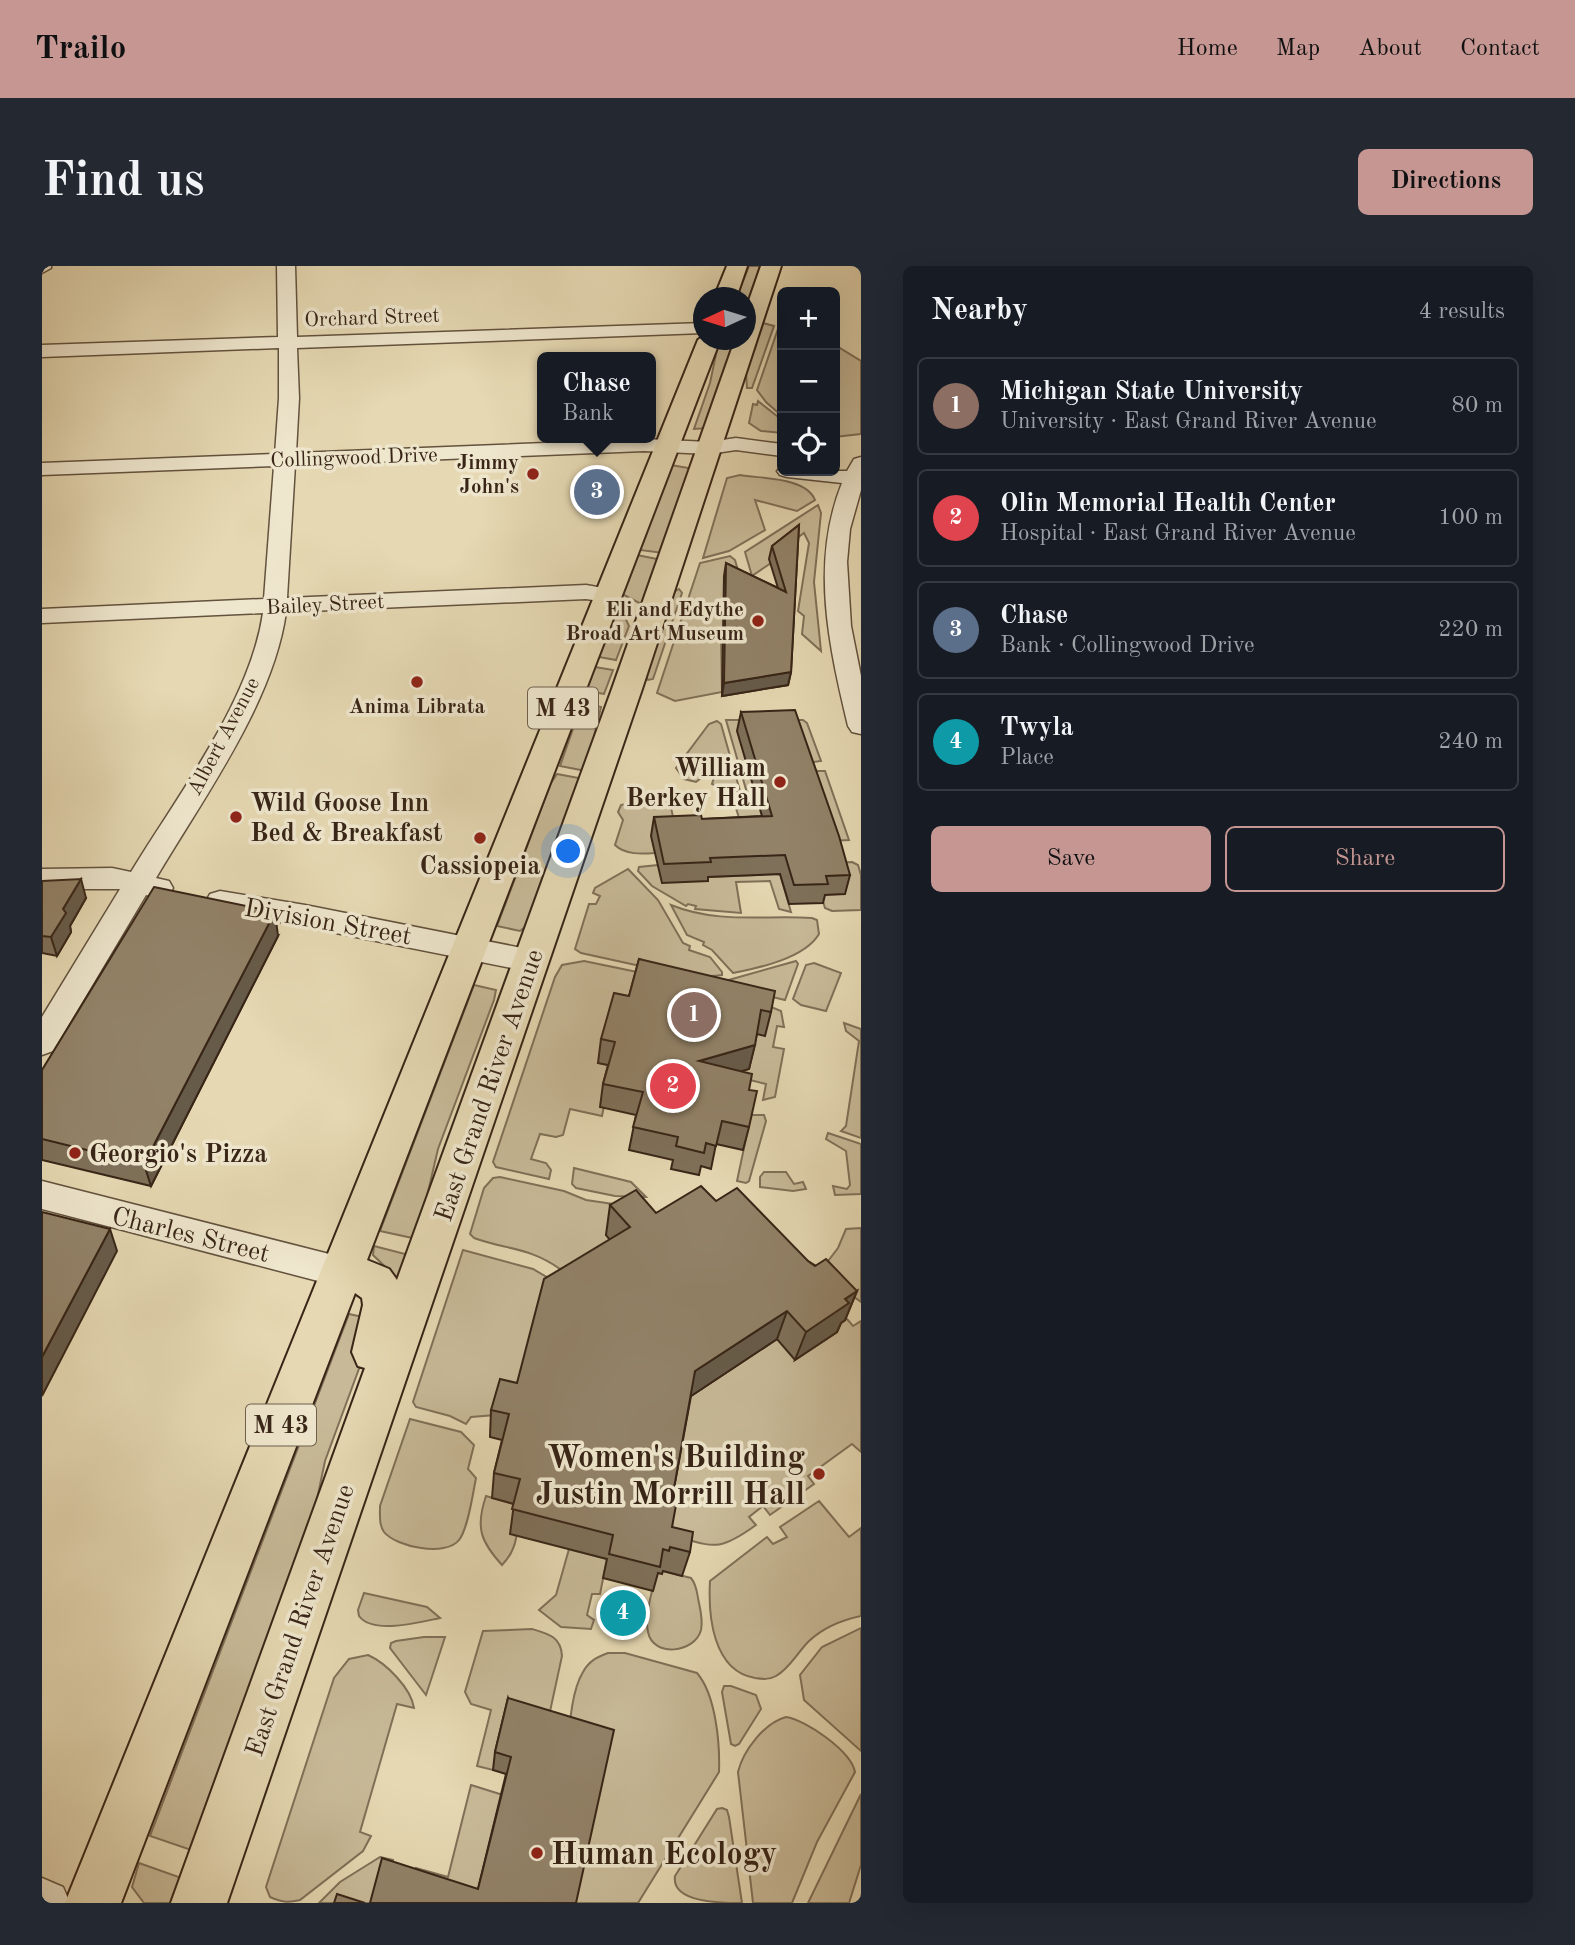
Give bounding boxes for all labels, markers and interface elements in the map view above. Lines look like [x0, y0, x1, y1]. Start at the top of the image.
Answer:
text: Trailo [35, 33, 126, 66]
text: Home [1177, 37, 1238, 61]
text: Map [1276, 37, 1320, 61]
text: About [1358, 37, 1422, 61]
text: Contact [1460, 37, 1540, 61]
button: Directions [1358, 149, 1533, 215]
text: Find us [42, 158, 205, 207]
north arrow [693, 287, 756, 350]
map controls [777, 287, 840, 476]
button: + [777, 287, 840, 350]
text: Nearby [931, 296, 1028, 326]
text: 4 results [1419, 300, 1505, 323]
street label: Orchard Street [304, 306, 440, 331]
button: − [777, 350, 840, 413]
popup [537, 352, 656, 443]
text: Chase [562, 371, 631, 397]
text: Michigan State University [1000, 379, 1303, 405]
text: 1 [949, 394, 963, 417]
text: 80 m [1452, 394, 1503, 417]
text: Bank [562, 402, 614, 425]
text: University · East Grand River Avenue [1000, 410, 1377, 433]
button: locate [777, 413, 840, 476]
street label: Collingwood Drive [270, 445, 438, 472]
place label: Jimmy John's [457, 453, 519, 498]
marker: Jimmy John's [525, 466, 541, 482]
pin: 3 [574, 466, 620, 518]
text: Olin Memorial Health Center [1000, 491, 1336, 517]
text: 2 [949, 506, 963, 529]
text: 100 m [1438, 506, 1503, 529]
text: Hospital · East Grand River Avenue [1000, 522, 1356, 545]
street label: Bailey Street [265, 592, 385, 619]
place label: Eli and Edythe Broad Art Museum [566, 600, 744, 645]
text: Chase [1000, 603, 1068, 629]
marker: Eli and Edythe Broad Art Museum [750, 613, 766, 629]
text: 3 [949, 618, 963, 641]
text: 220 m [1438, 618, 1503, 641]
text: Bank · Collingwood Drive [1000, 634, 1254, 657]
street label: Albert Avenue [184, 674, 264, 799]
marker: Anima Librata [409, 674, 425, 690]
road number: M 43 [528, 688, 598, 728]
place label: Anima Librata [349, 697, 486, 718]
text: Twyla [1000, 715, 1074, 741]
text: 4 [949, 730, 963, 753]
text: 240 m [1438, 730, 1503, 753]
text: Place [1000, 746, 1054, 769]
place label: William Berkey Hall [626, 756, 766, 812]
marker: William Berkey Hall [772, 774, 788, 790]
place label: Wild Goose Inn Bed & Breakfast [250, 791, 442, 847]
marker: Wild Goose Inn Bed & Breakfast [228, 809, 244, 825]
button: Save [931, 826, 1211, 892]
button: Share [1225, 826, 1505, 892]
marker: Cassiopeia [472, 830, 488, 846]
your location [551, 834, 585, 868]
place label: Cassiopeia [420, 854, 540, 880]
street label: Division Street [242, 895, 413, 950]
street label: East Grand River Avenue [431, 946, 549, 1225]
pin: 1 [671, 989, 717, 1041]
pin: 2 [650, 1060, 696, 1112]
place label: Georgio's Pizza [89, 1142, 267, 1168]
marker: Georgio's Pizza [67, 1145, 83, 1161]
street label: Charles Street [109, 1204, 272, 1268]
road number: M 43 [246, 1405, 316, 1446]
place label: Women's Building Justin Morrill Hall [536, 1443, 805, 1512]
marker: Women's Building Justin Morrill Hall [811, 1466, 827, 1482]
street label: East Grand River Avenue [242, 1481, 360, 1760]
pin: 4 [600, 1587, 646, 1639]
place label: Human Ecology [551, 1840, 777, 1872]
marker: Human Ecology [529, 1845, 545, 1861]

